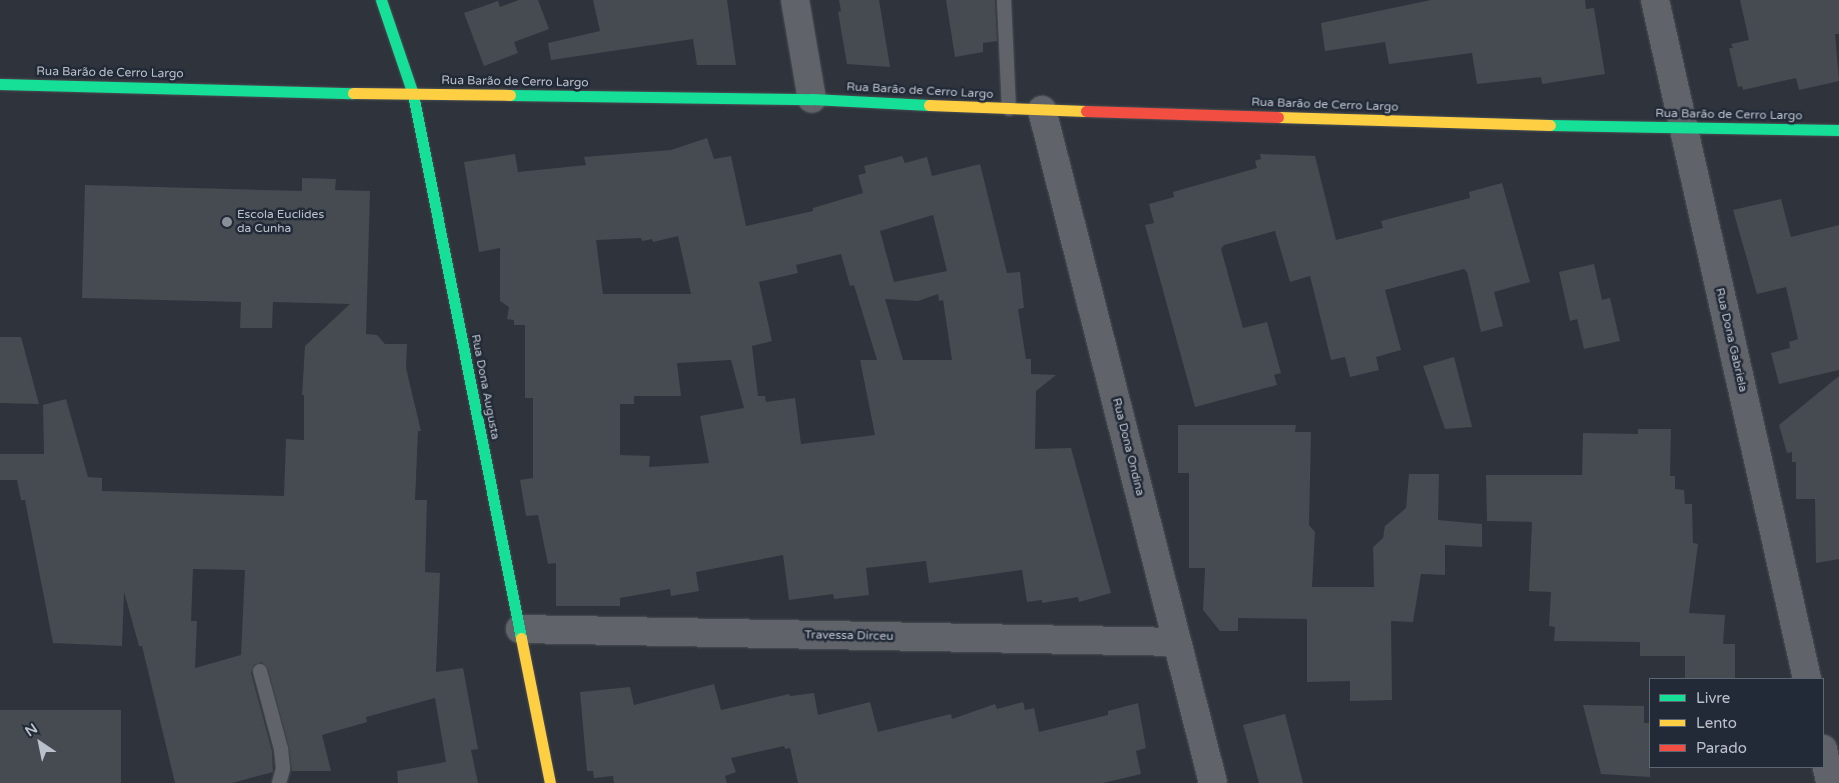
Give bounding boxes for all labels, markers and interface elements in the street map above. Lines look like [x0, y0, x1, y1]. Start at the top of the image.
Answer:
street label: Rua Barão de Cerro Largo [36, 65, 184, 81]
street label: Rua Barão de Cerro Largo [441, 74, 589, 90]
street label: Rua Barão de Cerro Largo [846, 80, 994, 102]
street label: Rua Barão de Cerro Largo [1251, 95, 1399, 115]
street label: Rua Barão de Cerro Largo [1655, 107, 1803, 123]
place label: Escola Euclides da Cunha [237, 208, 324, 236]
marker: Escola Euclides da Cunha [221, 216, 233, 228]
street label: Rua Dona Gabriela [1712, 287, 1750, 393]
street label: Rua Dona Augusta [468, 333, 502, 441]
street label: Rua Dona Ondina [1109, 396, 1147, 498]
street label: Travessa Dirceu [804, 628, 894, 644]
legend [1649, 678, 1824, 768]
text: Livre [1696, 689, 1730, 707]
text: Lento [1696, 714, 1737, 732]
north arrow [15, 718, 65, 768]
text: N [22, 720, 41, 740]
text: Parado [1696, 739, 1747, 757]

